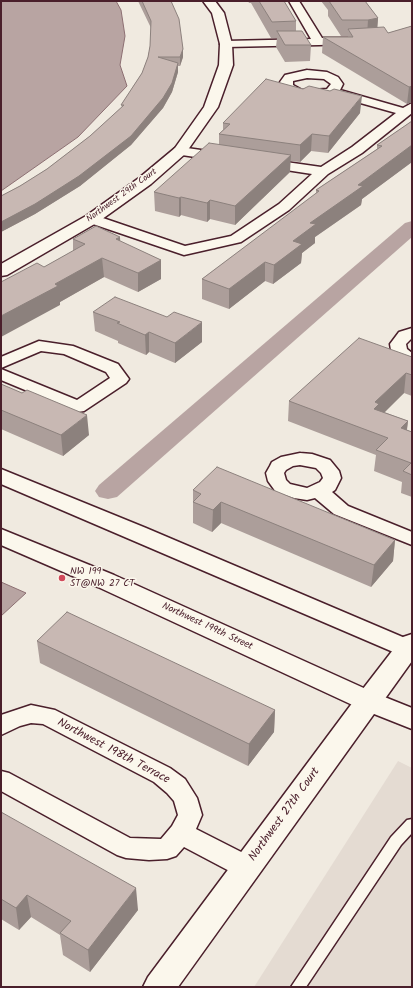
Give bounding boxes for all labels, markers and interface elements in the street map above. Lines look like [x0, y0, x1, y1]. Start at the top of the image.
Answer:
street label: Northwest 29th Court [85, 167, 159, 225]
place label: NW 199 ST@NW 27 CT [70, 566, 135, 590]
marker: NW 199 ST@NW 27 CT [57, 573, 67, 583]
street label: Northwest 199th Street [160, 601, 254, 653]
street label: Northwest 198th Terrace [54, 716, 172, 788]
street label: Northwest 27th Court [246, 765, 324, 865]

